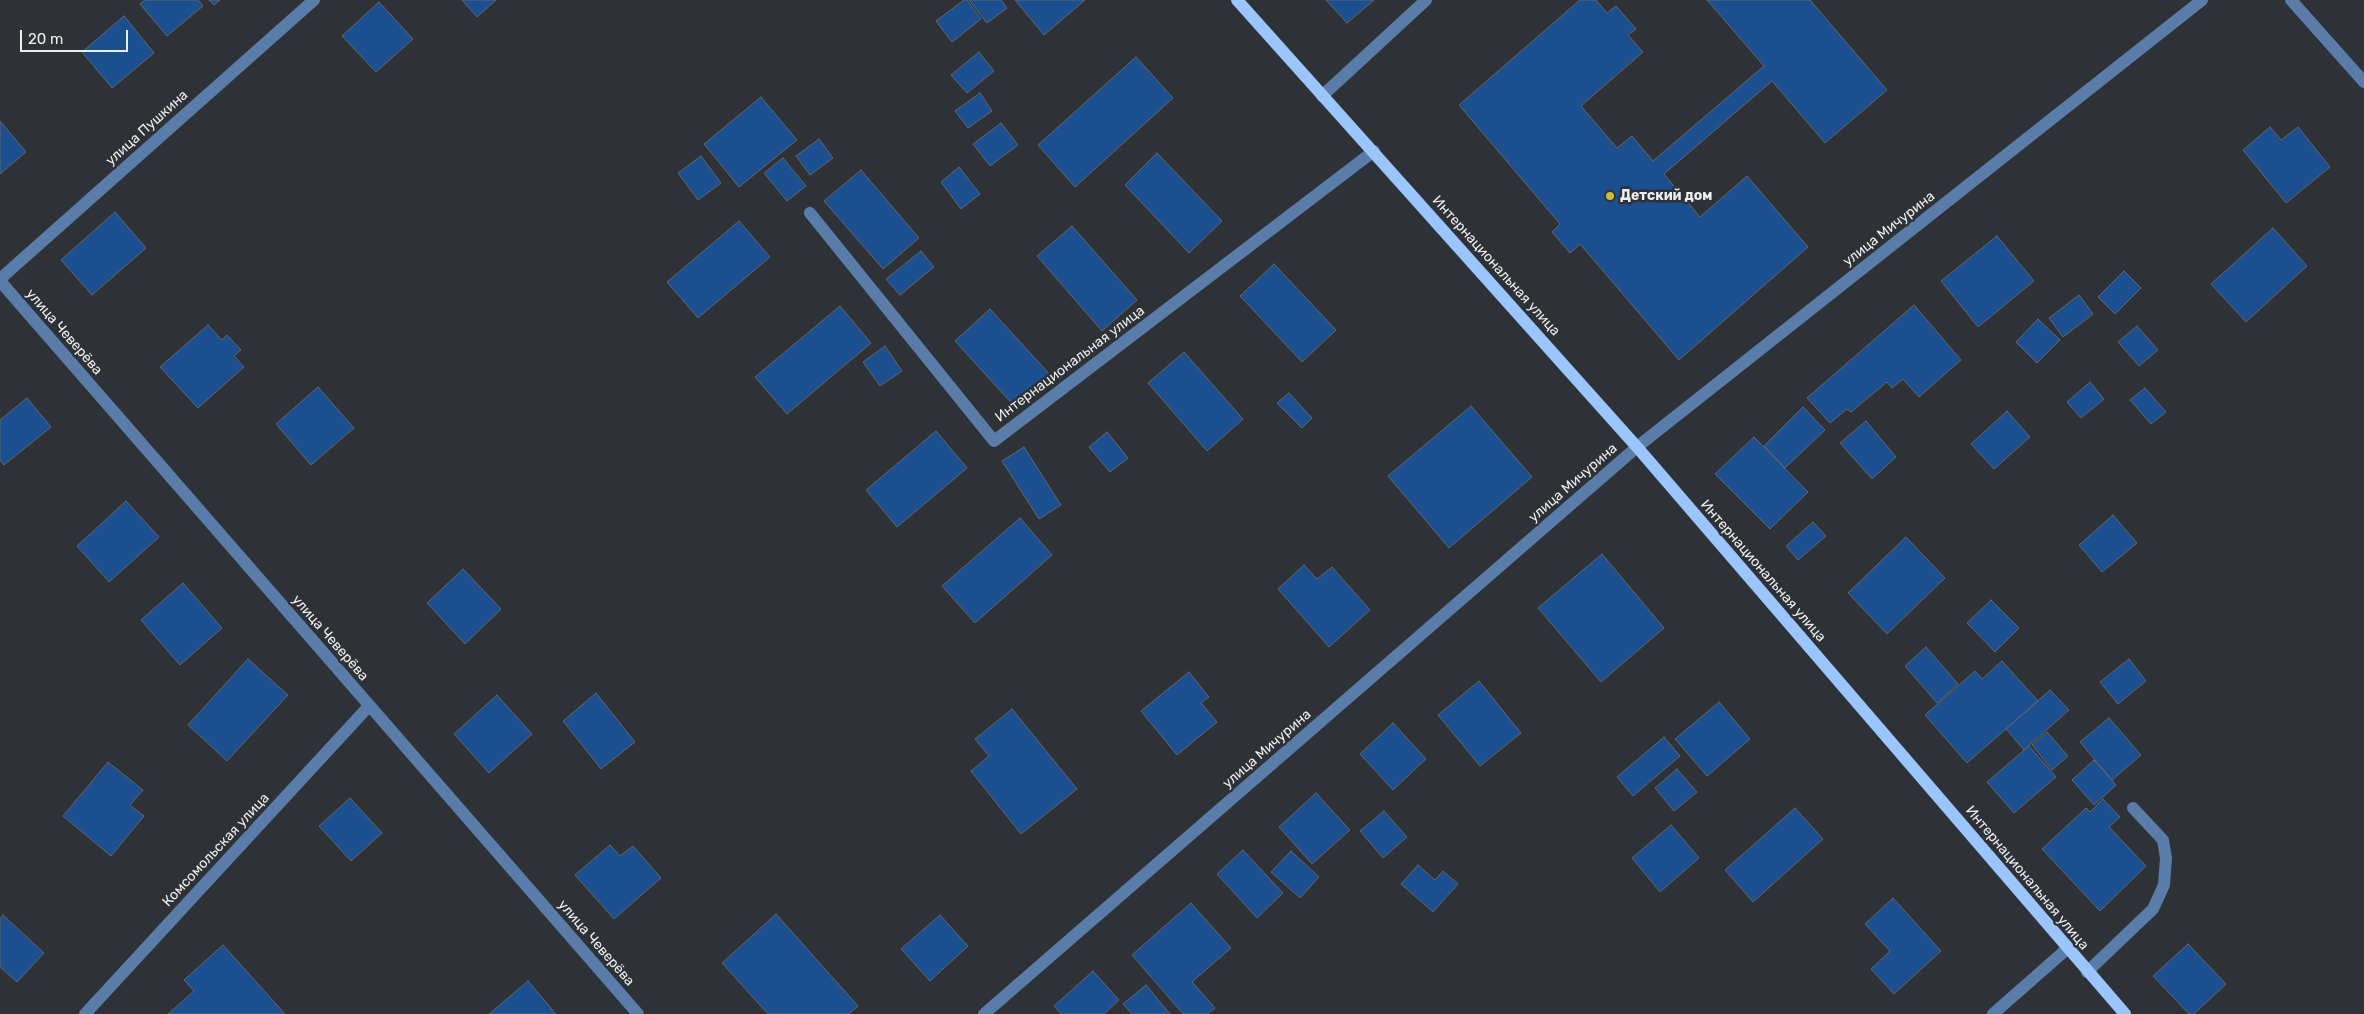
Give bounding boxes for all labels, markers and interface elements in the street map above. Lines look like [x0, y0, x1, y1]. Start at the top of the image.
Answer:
scale bar [22, 20, 130, 52]
text: 20 m [28, 30, 63, 48]
street label: улица Пушкина [102, 87, 192, 169]
place label: Детский дом [1620, 188, 1712, 204]
street label: улица Мичурина [1840, 188, 1938, 270]
marker: Детский дом [1604, 190, 1616, 202]
street label: Интернациональная улица [1429, 192, 1563, 340]
street label: улица Чеверёва [22, 286, 106, 378]
street label: Интернациональная улица [992, 302, 1148, 426]
street label: улица Мичурина [1525, 440, 1621, 526]
street label: Интернациональная улица [1697, 497, 1829, 645]
street label: улица Чеверёва [288, 592, 372, 684]
street label: улица Мичурина [1219, 706, 1315, 792]
street label: Комсомольская улица [159, 790, 273, 910]
street label: Интернациональная улица [1962, 803, 2092, 953]
street label: улица Чеверёва [554, 897, 638, 989]

